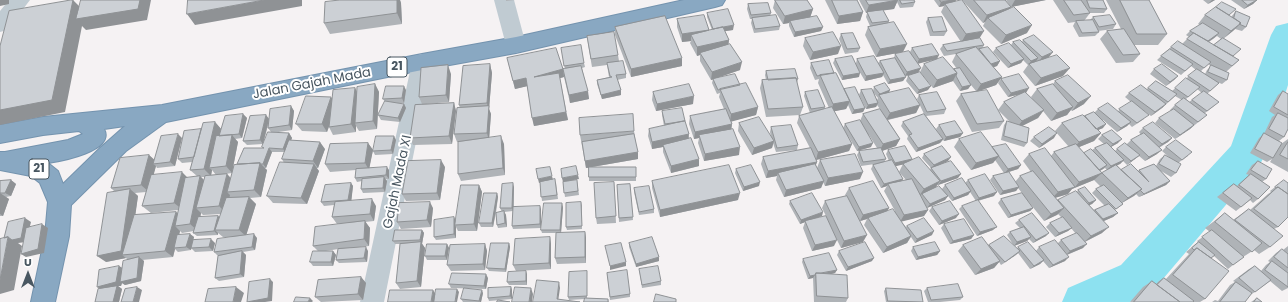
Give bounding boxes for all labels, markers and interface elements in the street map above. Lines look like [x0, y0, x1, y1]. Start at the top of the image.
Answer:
road number: 21 [387, 57, 407, 77]
street label: Jalan Gajah Mada [252, 65, 372, 103]
street label: Gajah Mada XI [380, 134, 416, 230]
road number: 21 [29, 159, 49, 179]
north arrow [8, 254, 48, 294]
text: U [24, 254, 32, 270]

